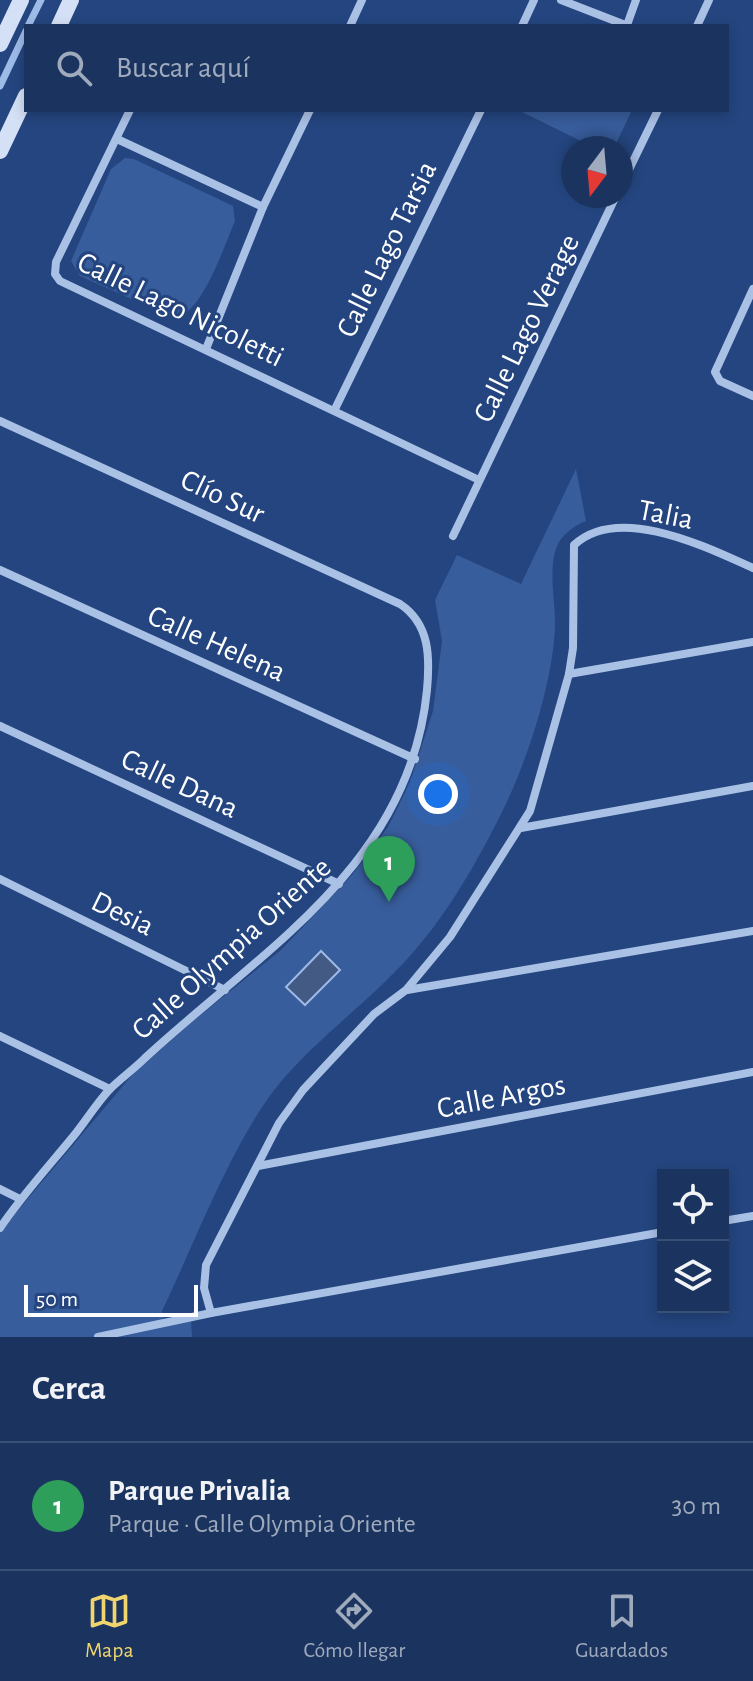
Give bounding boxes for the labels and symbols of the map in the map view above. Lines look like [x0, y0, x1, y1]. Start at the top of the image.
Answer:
north arrow [561, 136, 633, 208]
street label: Calle Lago Tarsia [331, 157, 442, 342]
street label: Calle Lago Verage [469, 230, 585, 427]
street label: Calle Lago Nicoletti [73, 247, 288, 373]
street label: Clío Sur [176, 465, 269, 529]
street label: Talia [636, 495, 696, 535]
street label: Calle Helena [143, 600, 290, 688]
street label: Calle Dana [116, 744, 243, 824]
your location [418, 774, 458, 814]
pin: 1 [363, 836, 415, 902]
street label: Calle Olympia Oriente [127, 852, 337, 1046]
street label: Desia [87, 886, 159, 942]
street label: Calle Argos [434, 1070, 568, 1124]
scale bar [24, 1281, 198, 1317]

